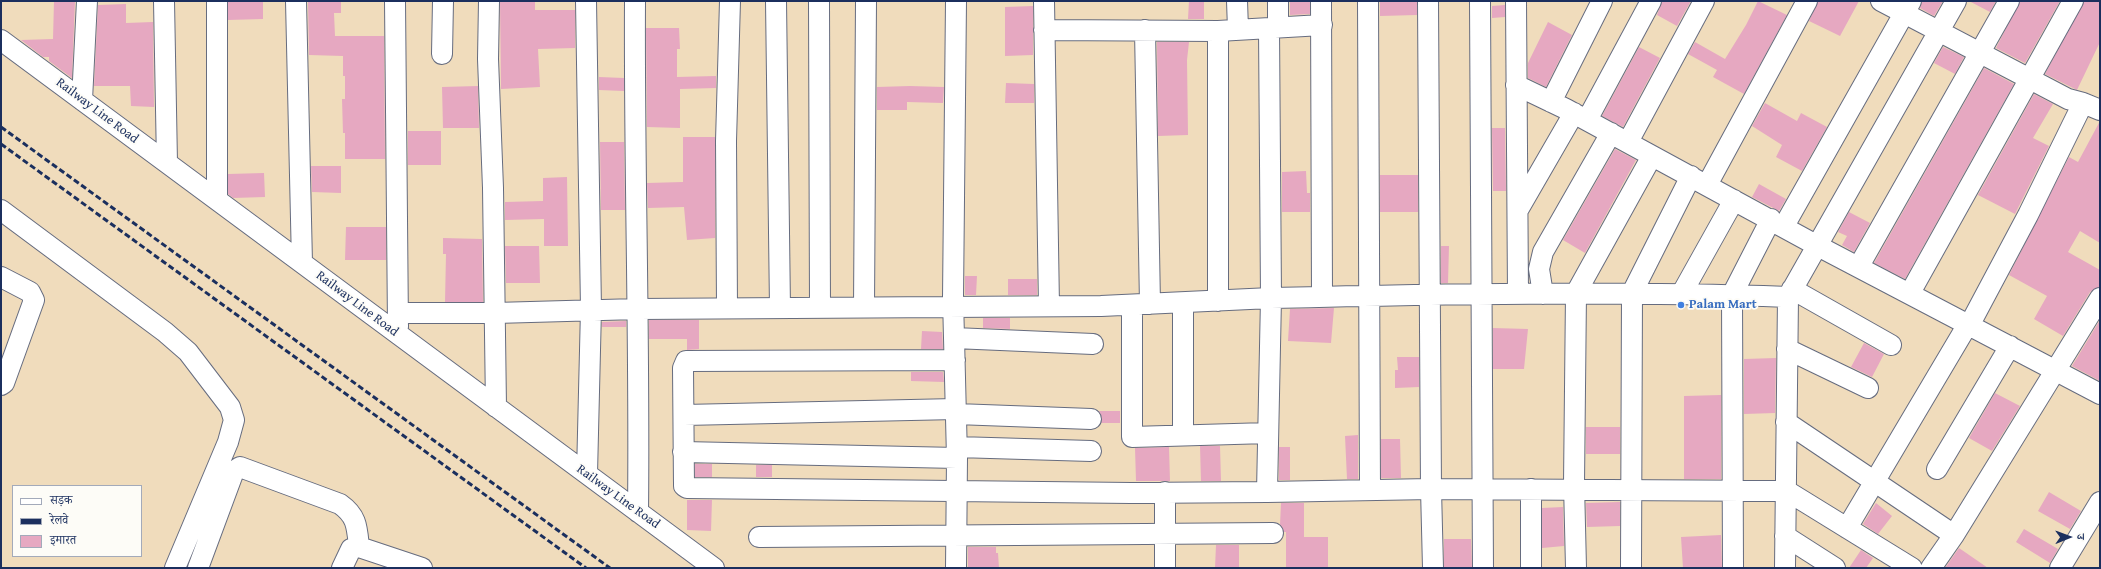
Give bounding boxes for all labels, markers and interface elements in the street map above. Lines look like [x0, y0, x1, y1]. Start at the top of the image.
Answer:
street label: Railway Line Road [53, 75, 141, 147]
street label: Railway Line Road [313, 268, 401, 340]
place label: Palam Mart [1689, 297, 1757, 313]
marker: Palam Mart [1676, 300, 1686, 310]
street label: Railway Line Road [573, 462, 663, 532]
legend [12, 485, 142, 557]
text: सड़क [50, 491, 73, 508]
text: रेलवे [50, 511, 68, 528]
north arrow [2049, 517, 2089, 557]
text: इमारत [50, 531, 76, 548]
text: उ [2073, 534, 2089, 540]

